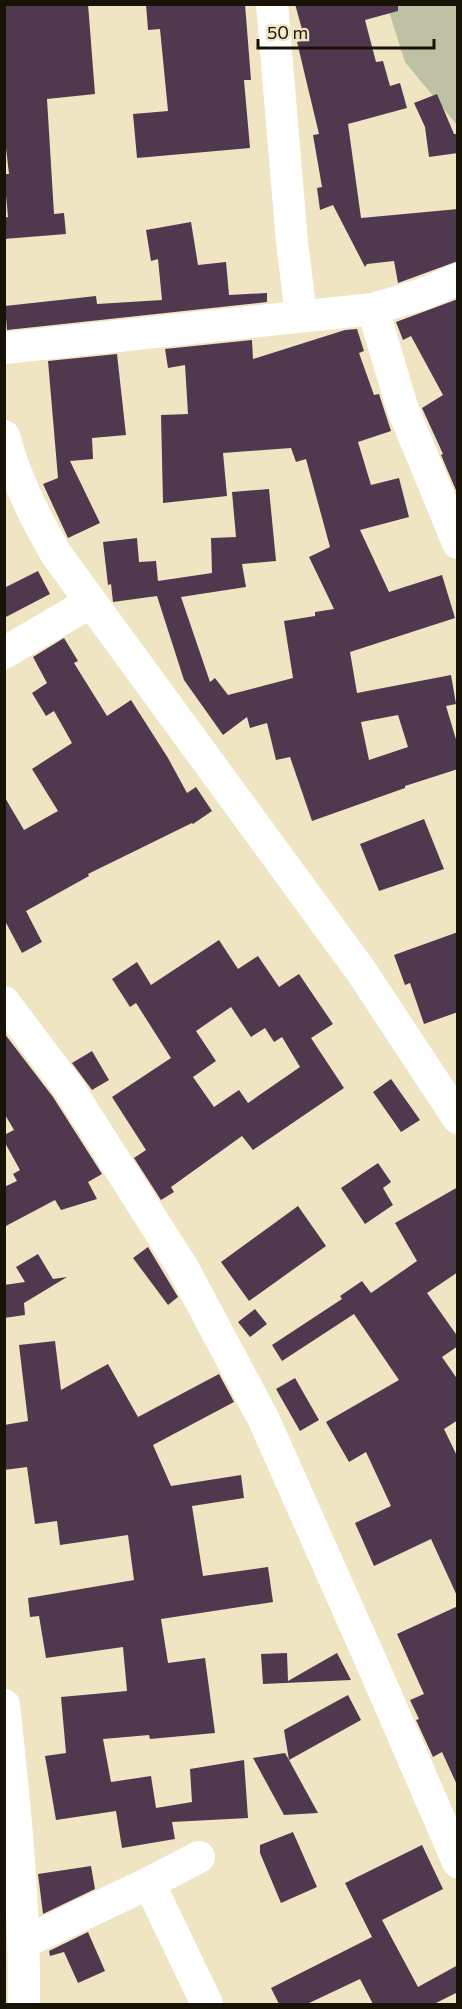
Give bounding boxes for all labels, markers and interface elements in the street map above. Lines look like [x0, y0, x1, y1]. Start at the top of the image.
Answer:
scale bar [258, 12, 434, 50]
text: 50 m [267, 21, 308, 43]

